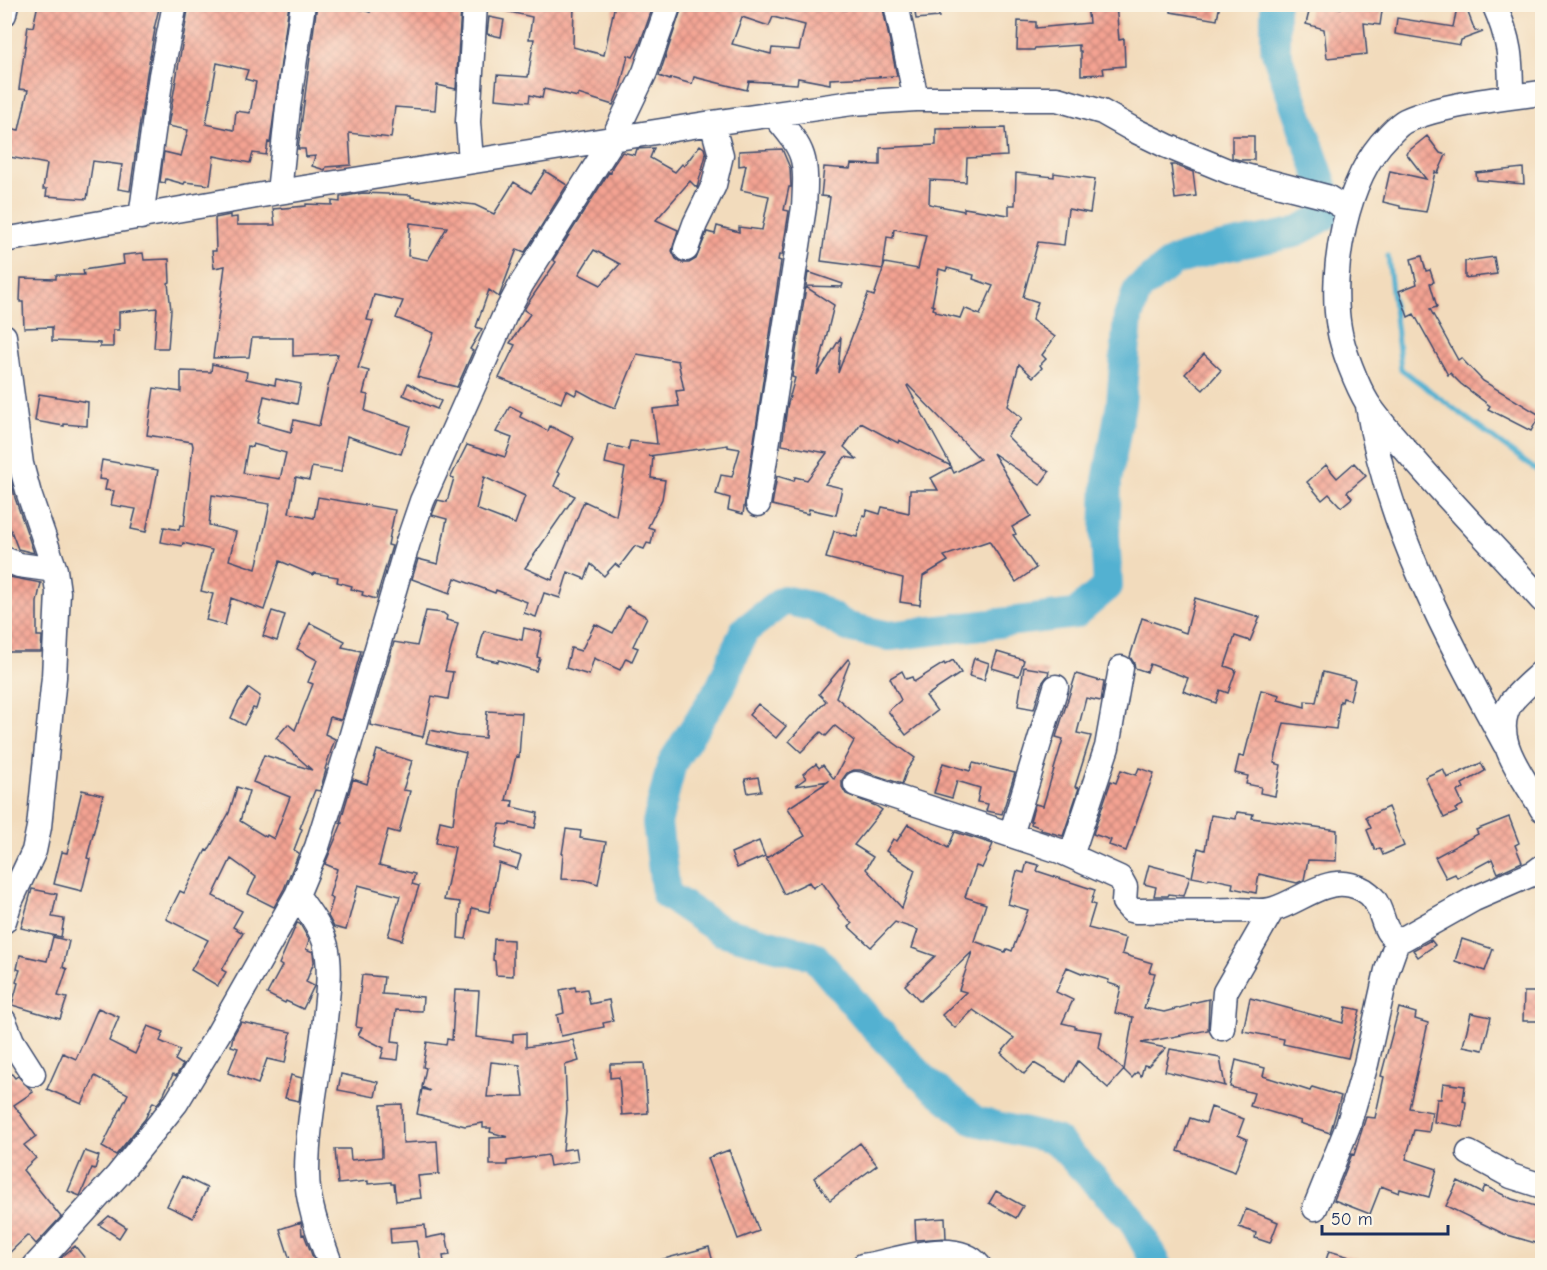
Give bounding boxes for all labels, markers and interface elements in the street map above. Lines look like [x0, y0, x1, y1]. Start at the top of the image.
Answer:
scale bar [1322, 1198, 1448, 1236]
text: 50 m [1331, 1209, 1373, 1230]

